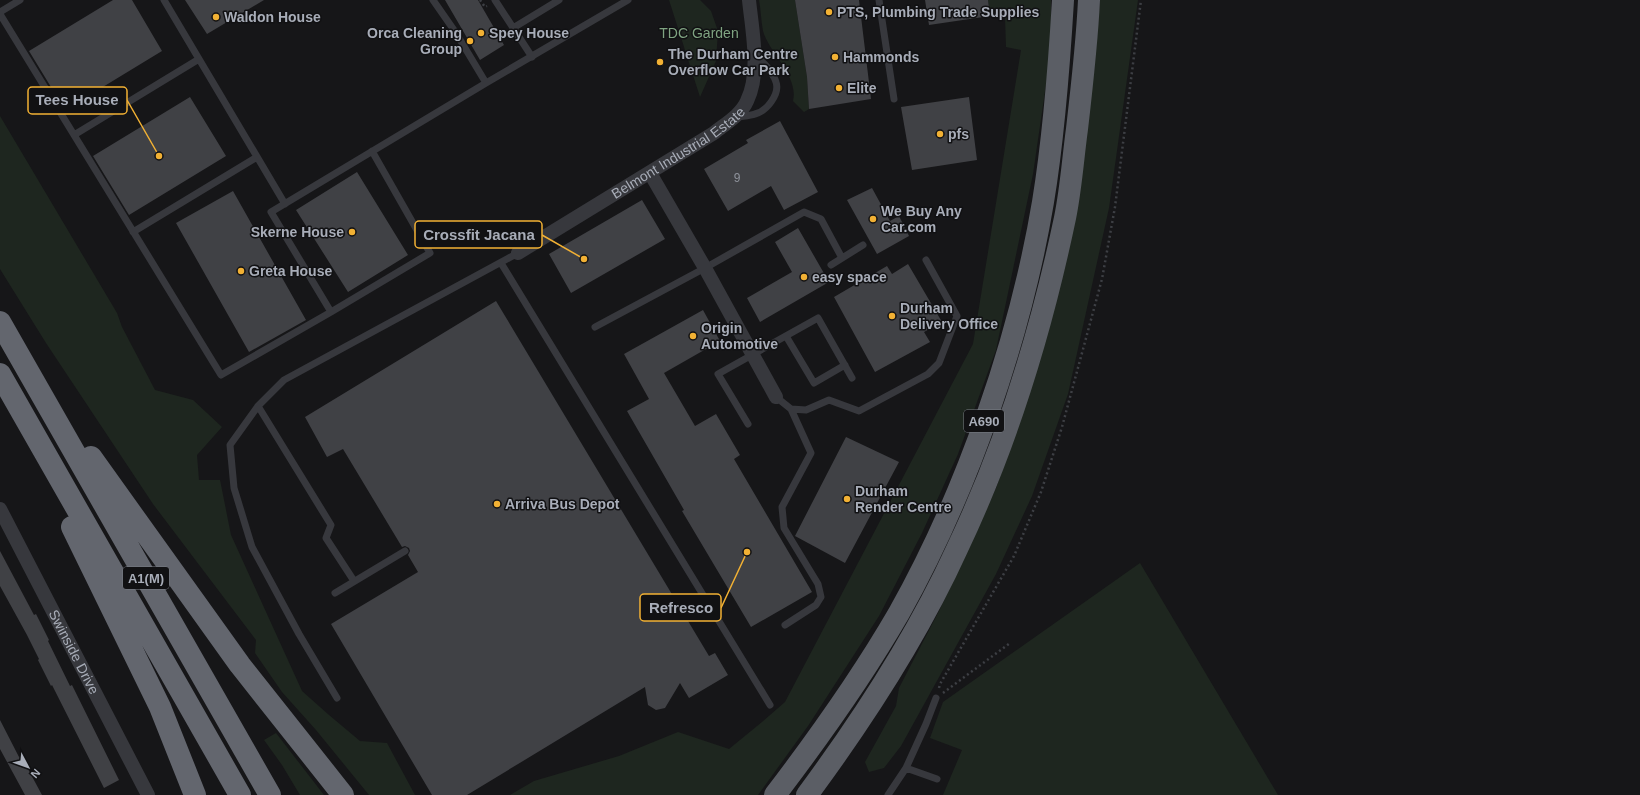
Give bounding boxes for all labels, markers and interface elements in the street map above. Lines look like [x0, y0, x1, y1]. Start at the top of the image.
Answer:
place label: PTS, Plumbing Trade Supplies [837, 4, 1039, 20]
marker: PTS, Plumbing Trade Supplies [824, 7, 834, 17]
place label: Waldon House [224, 9, 321, 25]
marker: Waldon House [211, 12, 221, 22]
place label: Orca Cleaning Group [367, 25, 462, 57]
place label: Spey House [489, 25, 569, 41]
park label: TDC Garden [659, 25, 739, 41]
marker: Spey House [476, 28, 486, 38]
marker: Orca Cleaning Group [465, 36, 475, 46]
place label: The Durham Centre Overflow Car Park [668, 46, 798, 78]
place label: Hammonds [843, 49, 919, 65]
marker: Hammonds [830, 52, 840, 62]
marker: The Durham Centre Overflow Car Park [655, 57, 665, 67]
place label: Elite [847, 80, 877, 96]
marker: Elite [834, 83, 844, 93]
callout: Tees House [28, 87, 127, 114]
text: Tees House [35, 91, 119, 108]
street label: Belmont Industrial Estate [609, 104, 748, 202]
place label: pfs [948, 126, 969, 142]
marker: pfs [935, 129, 945, 139]
house number: 9 [734, 171, 741, 185]
place label: We Buy Any Car.com [881, 203, 962, 235]
marker: We Buy Any Car.com [868, 214, 878, 224]
callout: Crossfit Jacana [415, 221, 542, 248]
place label: Skerne House [251, 224, 344, 240]
text: Crossfit Jacana [423, 226, 536, 243]
marker: Skerne House [347, 227, 357, 237]
place label: Greta House [249, 263, 332, 279]
marker: Greta House [236, 266, 246, 276]
place label: easy space [812, 269, 887, 285]
marker: easy space [799, 272, 809, 282]
place label: Durham Delivery Office [900, 300, 998, 332]
marker: Durham Delivery Office [887, 311, 897, 321]
place label: Origin Automotive [701, 320, 778, 352]
marker: Origin Automotive [688, 331, 698, 341]
road number: A690 [964, 410, 1004, 432]
place label: Durham Render Centre [855, 483, 952, 515]
marker: Durham Render Centre [842, 494, 852, 504]
place label: Arriva Bus Depot [505, 496, 620, 512]
marker: Arriva Bus Depot [492, 499, 502, 509]
road number: A1(M) [123, 567, 169, 589]
callout: Refresco [640, 594, 721, 621]
text: Refresco [649, 599, 713, 616]
street label: Swinside Drive [46, 607, 102, 697]
north arrow [8, 747, 48, 787]
text: N [28, 767, 43, 781]

